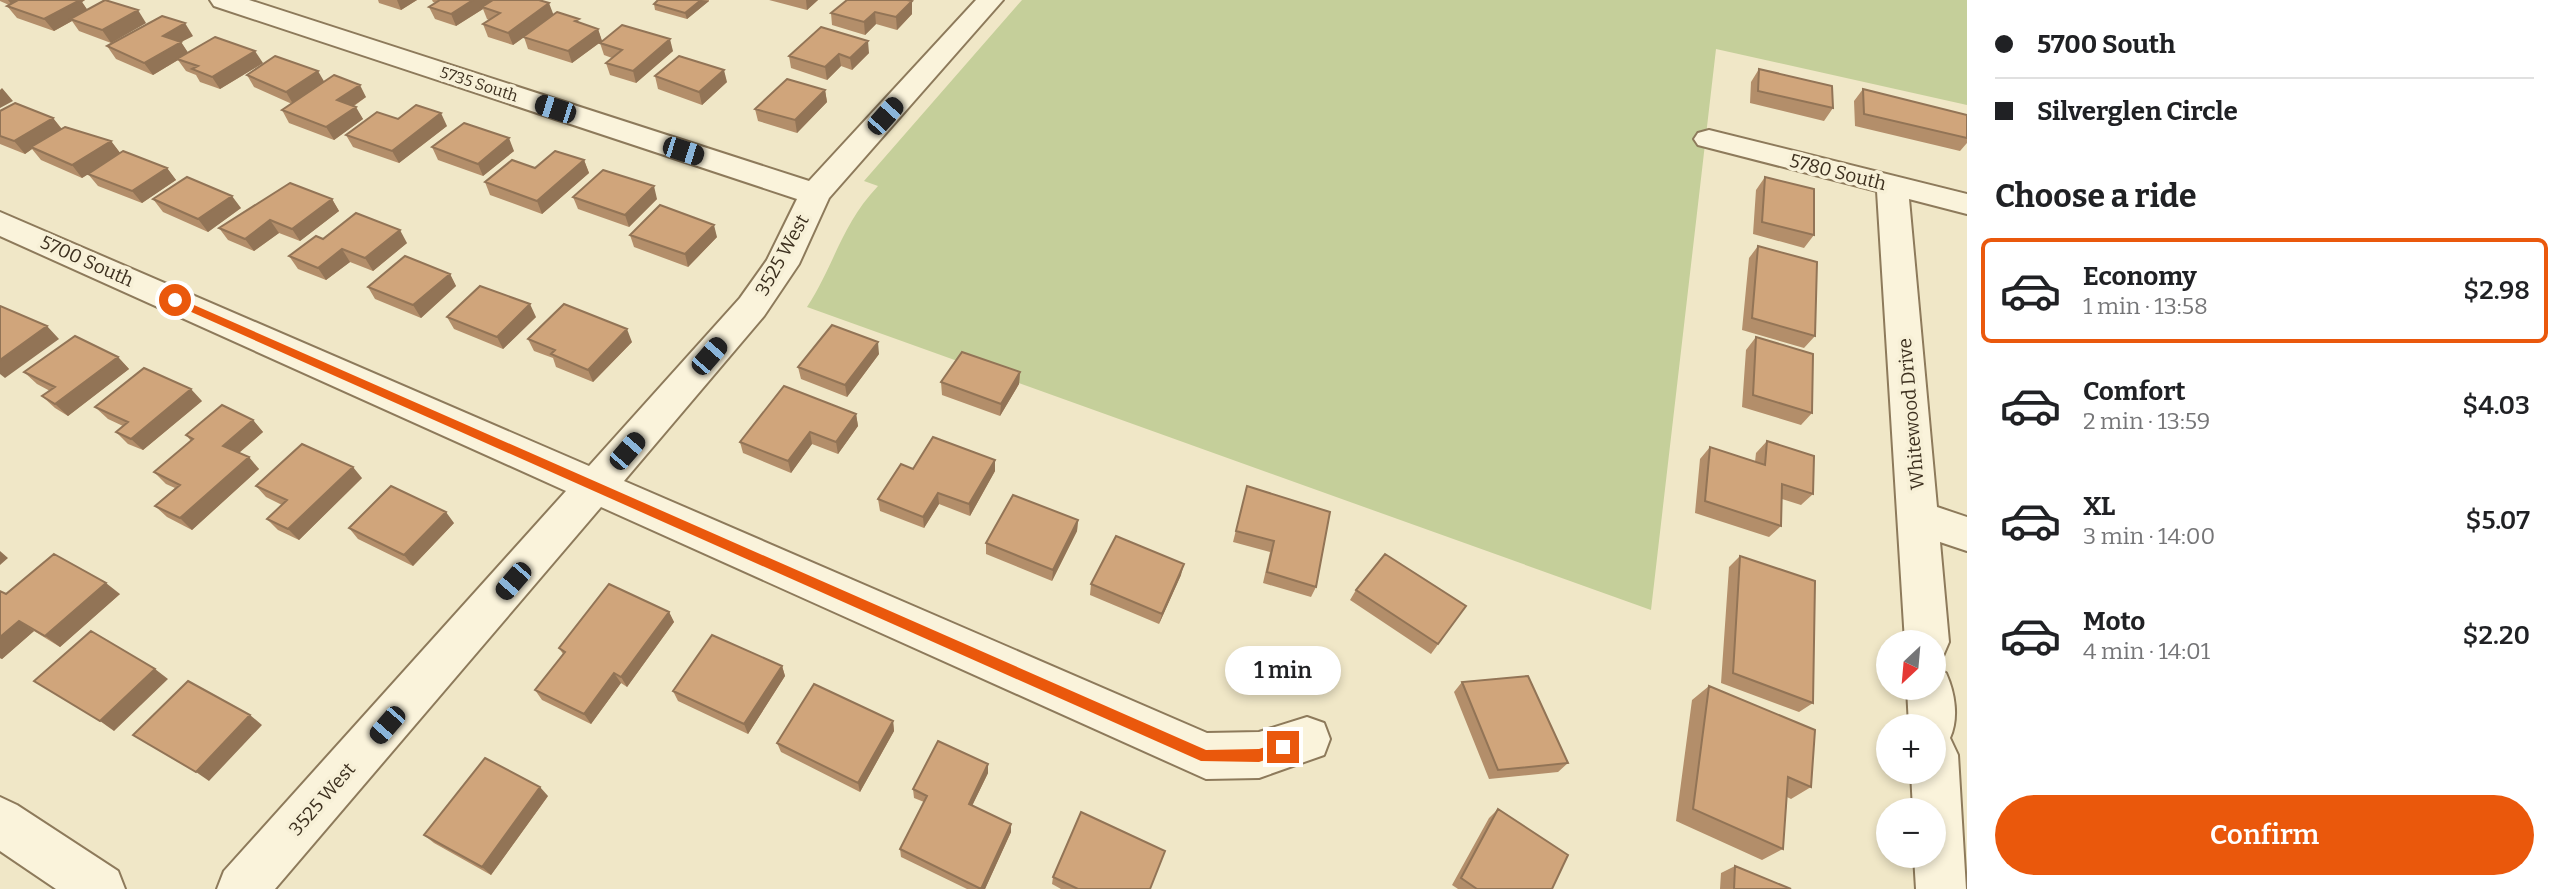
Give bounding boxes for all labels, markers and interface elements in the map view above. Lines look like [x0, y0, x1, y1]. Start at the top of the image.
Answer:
text: 5700 South [2037, 29, 2175, 60]
street label: 5735 South [438, 62, 520, 106]
car [532, 93, 579, 125]
car [864, 93, 907, 139]
text: Silverglen Circle [2037, 96, 2238, 127]
car [660, 135, 707, 167]
street label: 5780 South [1787, 149, 1889, 195]
text: Choose a ride [1995, 177, 2196, 215]
street label: 3525 West [750, 210, 814, 300]
street label: 5700 South [37, 230, 137, 292]
icon: car [1999, 259, 2062, 322]
text: Economy [2083, 261, 2197, 292]
text: $2.98 [2463, 275, 2530, 306]
route start [159, 284, 191, 316]
text: 1 min · 13:58 [2083, 292, 2208, 320]
car [688, 333, 731, 379]
street label: Whitewood Drive [1893, 337, 1929, 491]
icon: car [1999, 374, 2062, 437]
text: Comfort [2083, 376, 2186, 407]
text: $4.03 [2462, 390, 2530, 421]
text: 2 min · 13:59 [2083, 407, 2210, 435]
car [606, 428, 649, 474]
icon: car [1999, 489, 2062, 552]
text: XL [2083, 491, 2115, 522]
text: $5.07 [2466, 505, 2530, 536]
text: 3 min · 14:00 [2083, 522, 2215, 550]
car [492, 558, 535, 604]
icon: car [1999, 604, 2062, 667]
text: Moto [2083, 606, 2145, 637]
text: $2.20 [2463, 620, 2530, 651]
north arrow [1876, 630, 1946, 700]
map controls [1876, 630, 1946, 868]
text: 4 min · 14:01 [2083, 637, 2210, 665]
callout: 1 min [1225, 646, 1341, 694]
text: 1 min [1254, 656, 1312, 684]
car [366, 702, 409, 748]
button: + [1876, 714, 1946, 784]
route end [1267, 731, 1299, 763]
street label: 3525 West [284, 758, 360, 840]
button: Confirm [1995, 795, 2534, 875]
button: − [1876, 798, 1946, 868]

